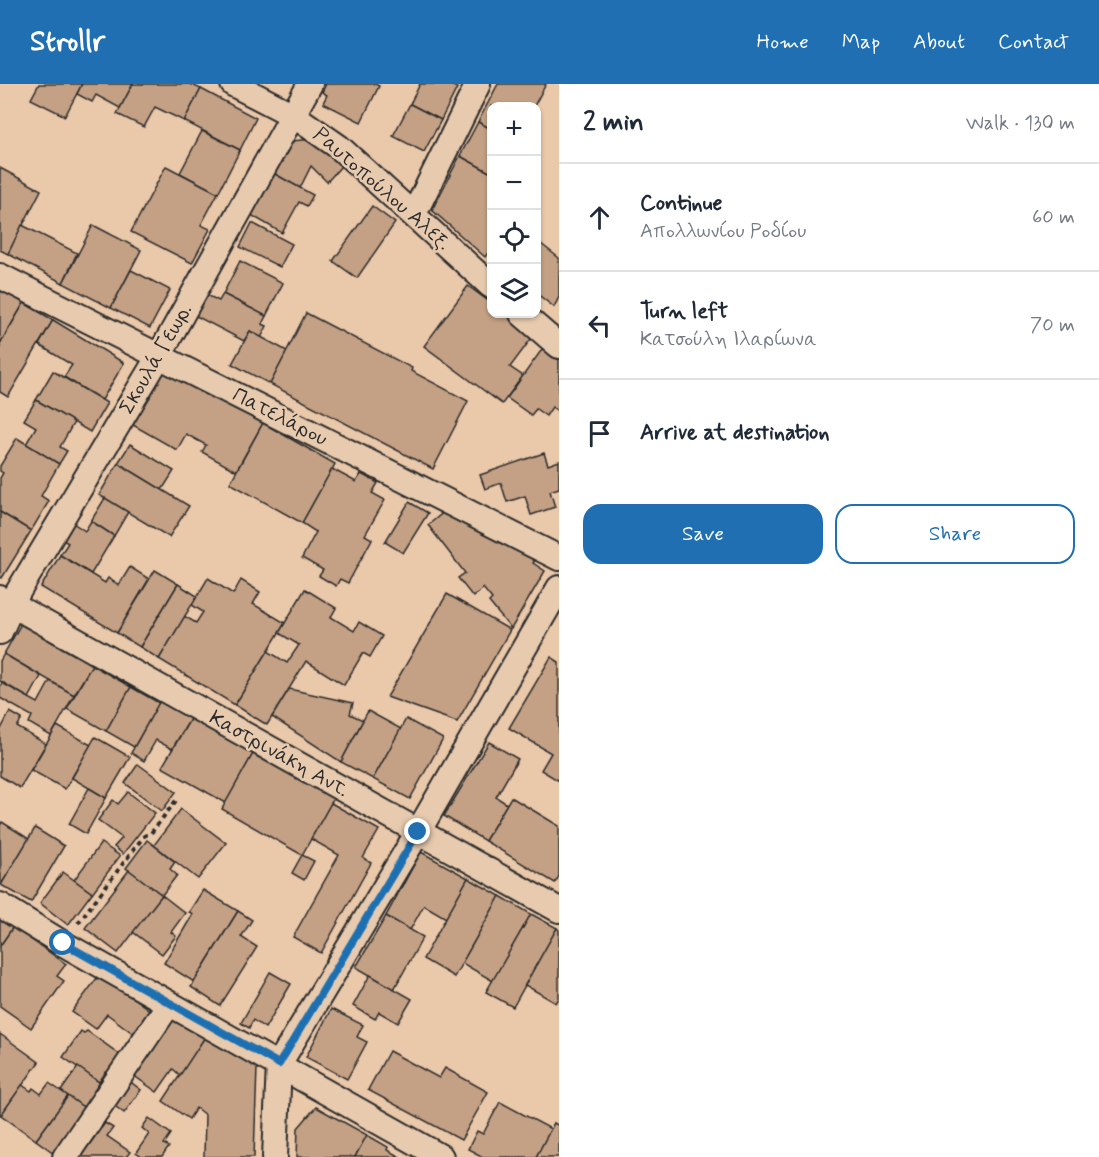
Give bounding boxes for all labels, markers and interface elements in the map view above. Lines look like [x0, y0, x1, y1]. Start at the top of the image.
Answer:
text: Strollr [30, 24, 105, 61]
text: Home [757, 28, 809, 56]
text: Map [842, 28, 880, 56]
text: About [913, 28, 965, 56]
text: Contact [998, 28, 1069, 56]
map controls [487, 102, 541, 318]
button: + [487, 102, 541, 156]
text: 2 min [583, 106, 644, 140]
text: Walk · 130 m [966, 110, 1075, 137]
street label: Ραυτοπούλου Αλεξ. [307, 121, 457, 257]
button: − [487, 156, 541, 210]
text: Continue [640, 190, 722, 218]
icon: ahead [583, 201, 616, 234]
text: 60 m [1032, 204, 1075, 231]
button: locate [487, 210, 541, 264]
text: Απολλωνίου Ροδίου [640, 218, 806, 245]
button: layers [487, 264, 541, 318]
text: Turn left [640, 298, 728, 326]
street label: Σκουλά Γεωρ. [113, 299, 199, 419]
icon: left [583, 309, 616, 342]
text: 70 m [1030, 312, 1075, 339]
text: Κατσούλη Ιλαρίωνα [640, 326, 817, 353]
street label: Πατελάρου [228, 381, 332, 453]
icon: arrive [583, 417, 616, 450]
text: Arrive at destination [640, 419, 830, 447]
button: Save [583, 504, 823, 564]
button: Share [835, 504, 1075, 564]
street label: Καστρινάκη Αντ. [204, 704, 354, 804]
route end [404, 818, 430, 844]
route start [49, 929, 75, 955]

